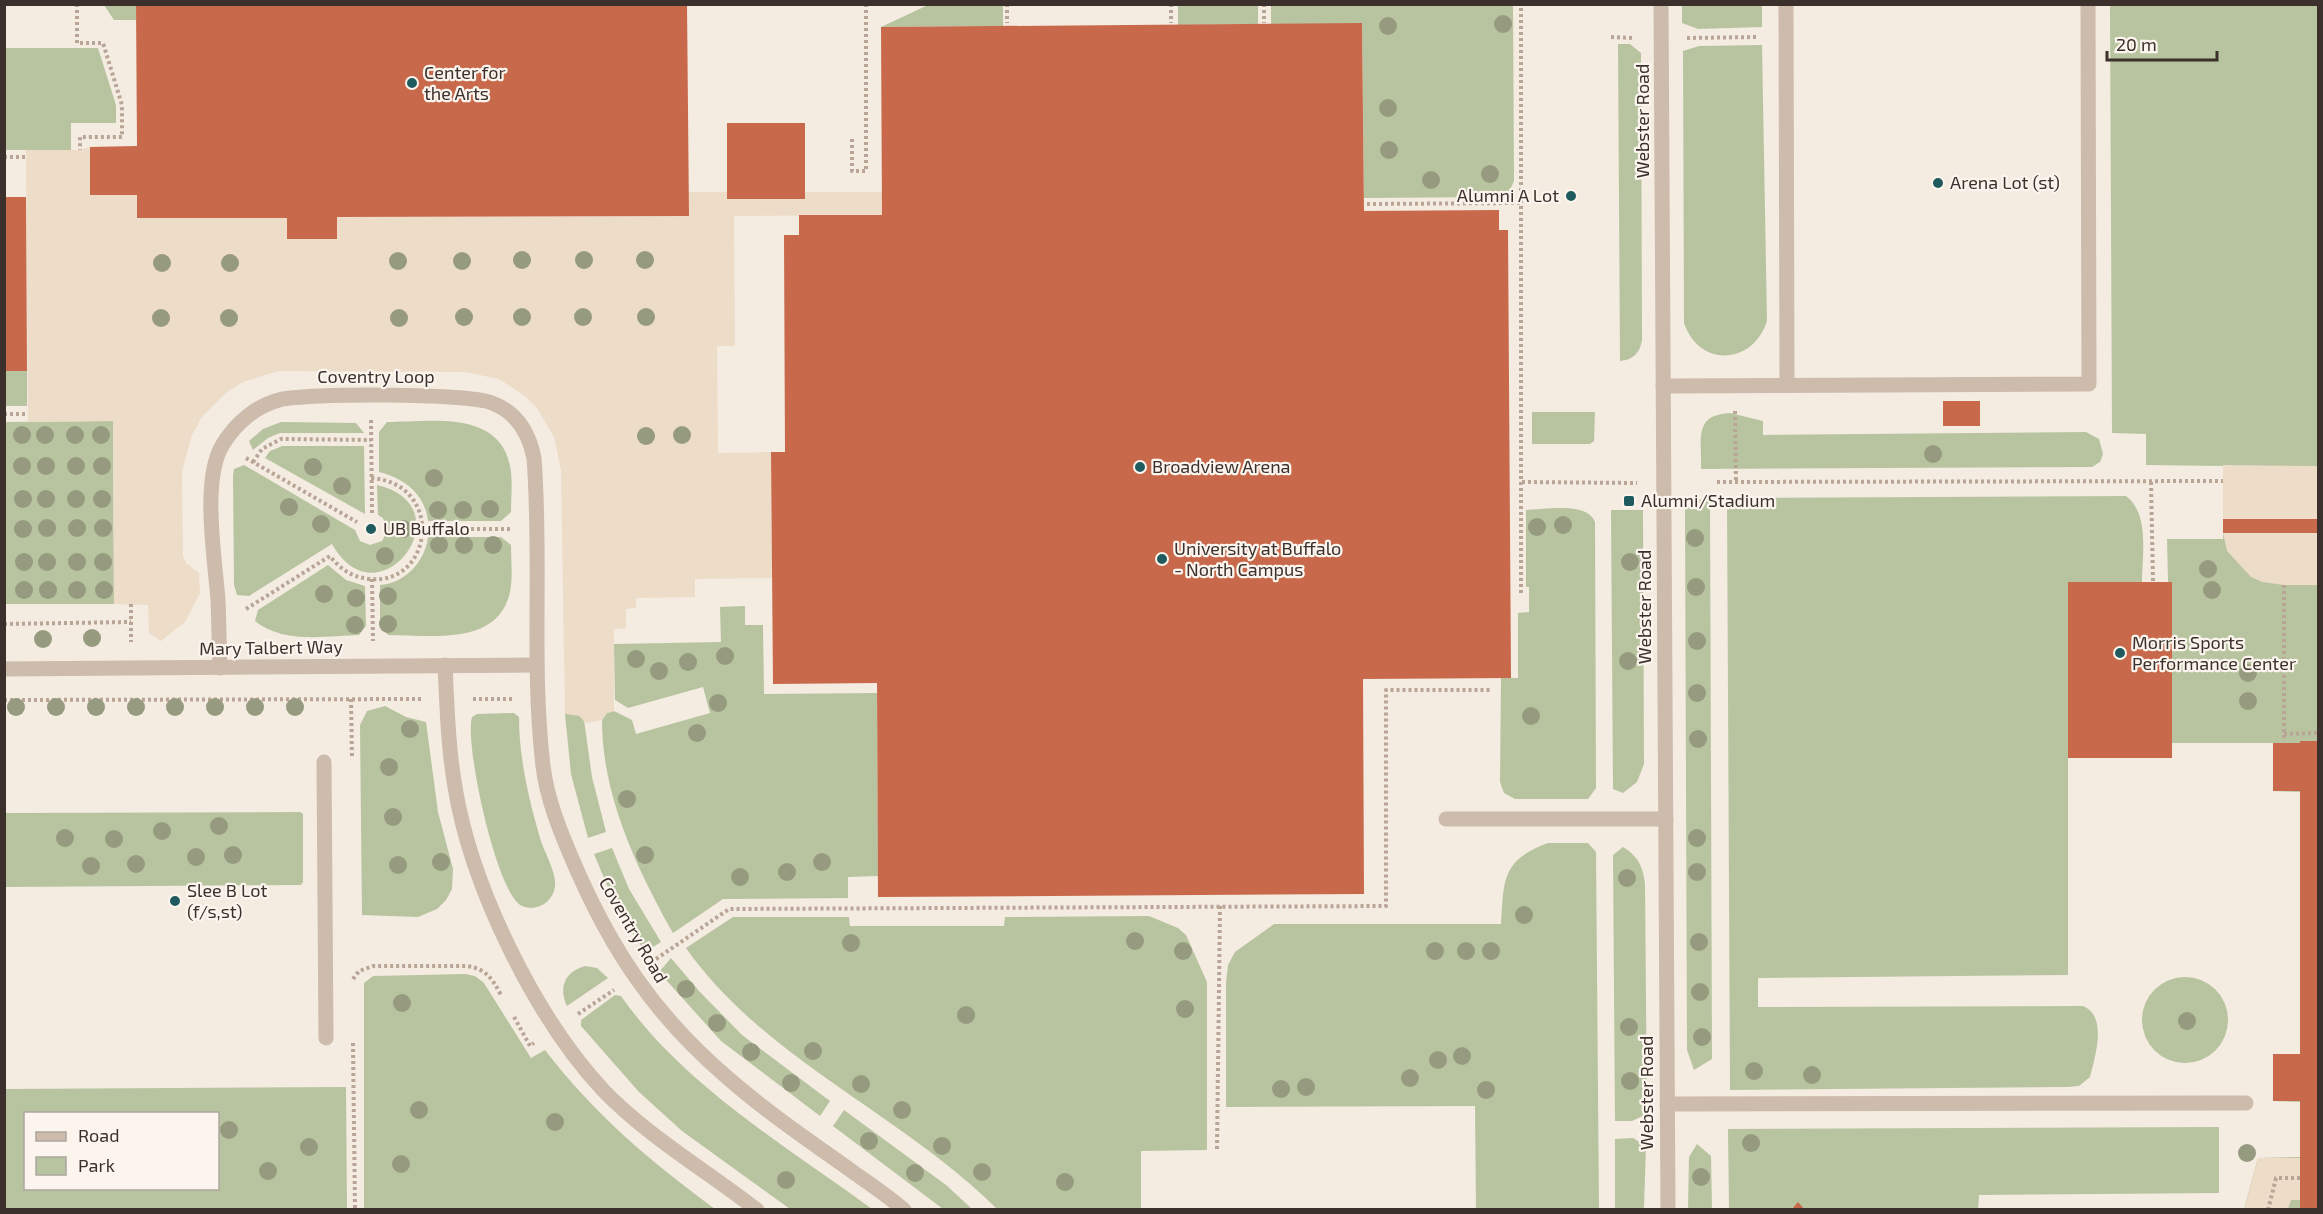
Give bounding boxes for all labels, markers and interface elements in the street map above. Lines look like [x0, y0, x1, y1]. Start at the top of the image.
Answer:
scale bar [2107, 24, 2216, 62]
text: 20 m [2116, 33, 2157, 55]
place label: Center for the Arts [424, 61, 506, 104]
street label: Webster Road [1631, 64, 1653, 178]
marker: Center for the Arts [405, 76, 419, 90]
place label: Arena Lot (st) [1950, 171, 2060, 193]
marker: Arena Lot (st) [1931, 176, 1945, 190]
place label: Alumni A Lot [1457, 184, 1559, 206]
marker: Alumni A Lot [1564, 189, 1578, 203]
street label: Coventry Loop [317, 365, 435, 387]
place label: Broadview Arena [1152, 455, 1290, 477]
marker: Broadview Arena [1133, 460, 1147, 474]
place label: Alumni/Stadium [1641, 489, 1775, 511]
marker: Alumni/Stadium [1622, 494, 1636, 508]
place label: UB Buffalo [383, 517, 470, 539]
marker: UB Buffalo [364, 522, 378, 536]
place label: University at Buffalo - North Campus [1174, 537, 1341, 580]
street label: Webster Road [1633, 550, 1655, 664]
marker: University at Buffalo - North Campus [1155, 552, 1169, 566]
place label: Morris Sports Performance Center [2132, 631, 2296, 674]
street label: Mary Talbert Way [199, 635, 343, 659]
marker: Morris Sports Performance Center [2113, 646, 2127, 660]
street label: Coventry Road [595, 873, 673, 986]
place label: Slee B Lot (f/s,st) [187, 879, 267, 922]
marker: Slee B Lot (f/s,st) [168, 894, 182, 908]
street label: Webster Road [1635, 1036, 1657, 1150]
legend [24, 1112, 219, 1190]
text: Road [78, 1124, 119, 1146]
text: Park [78, 1154, 115, 1176]

